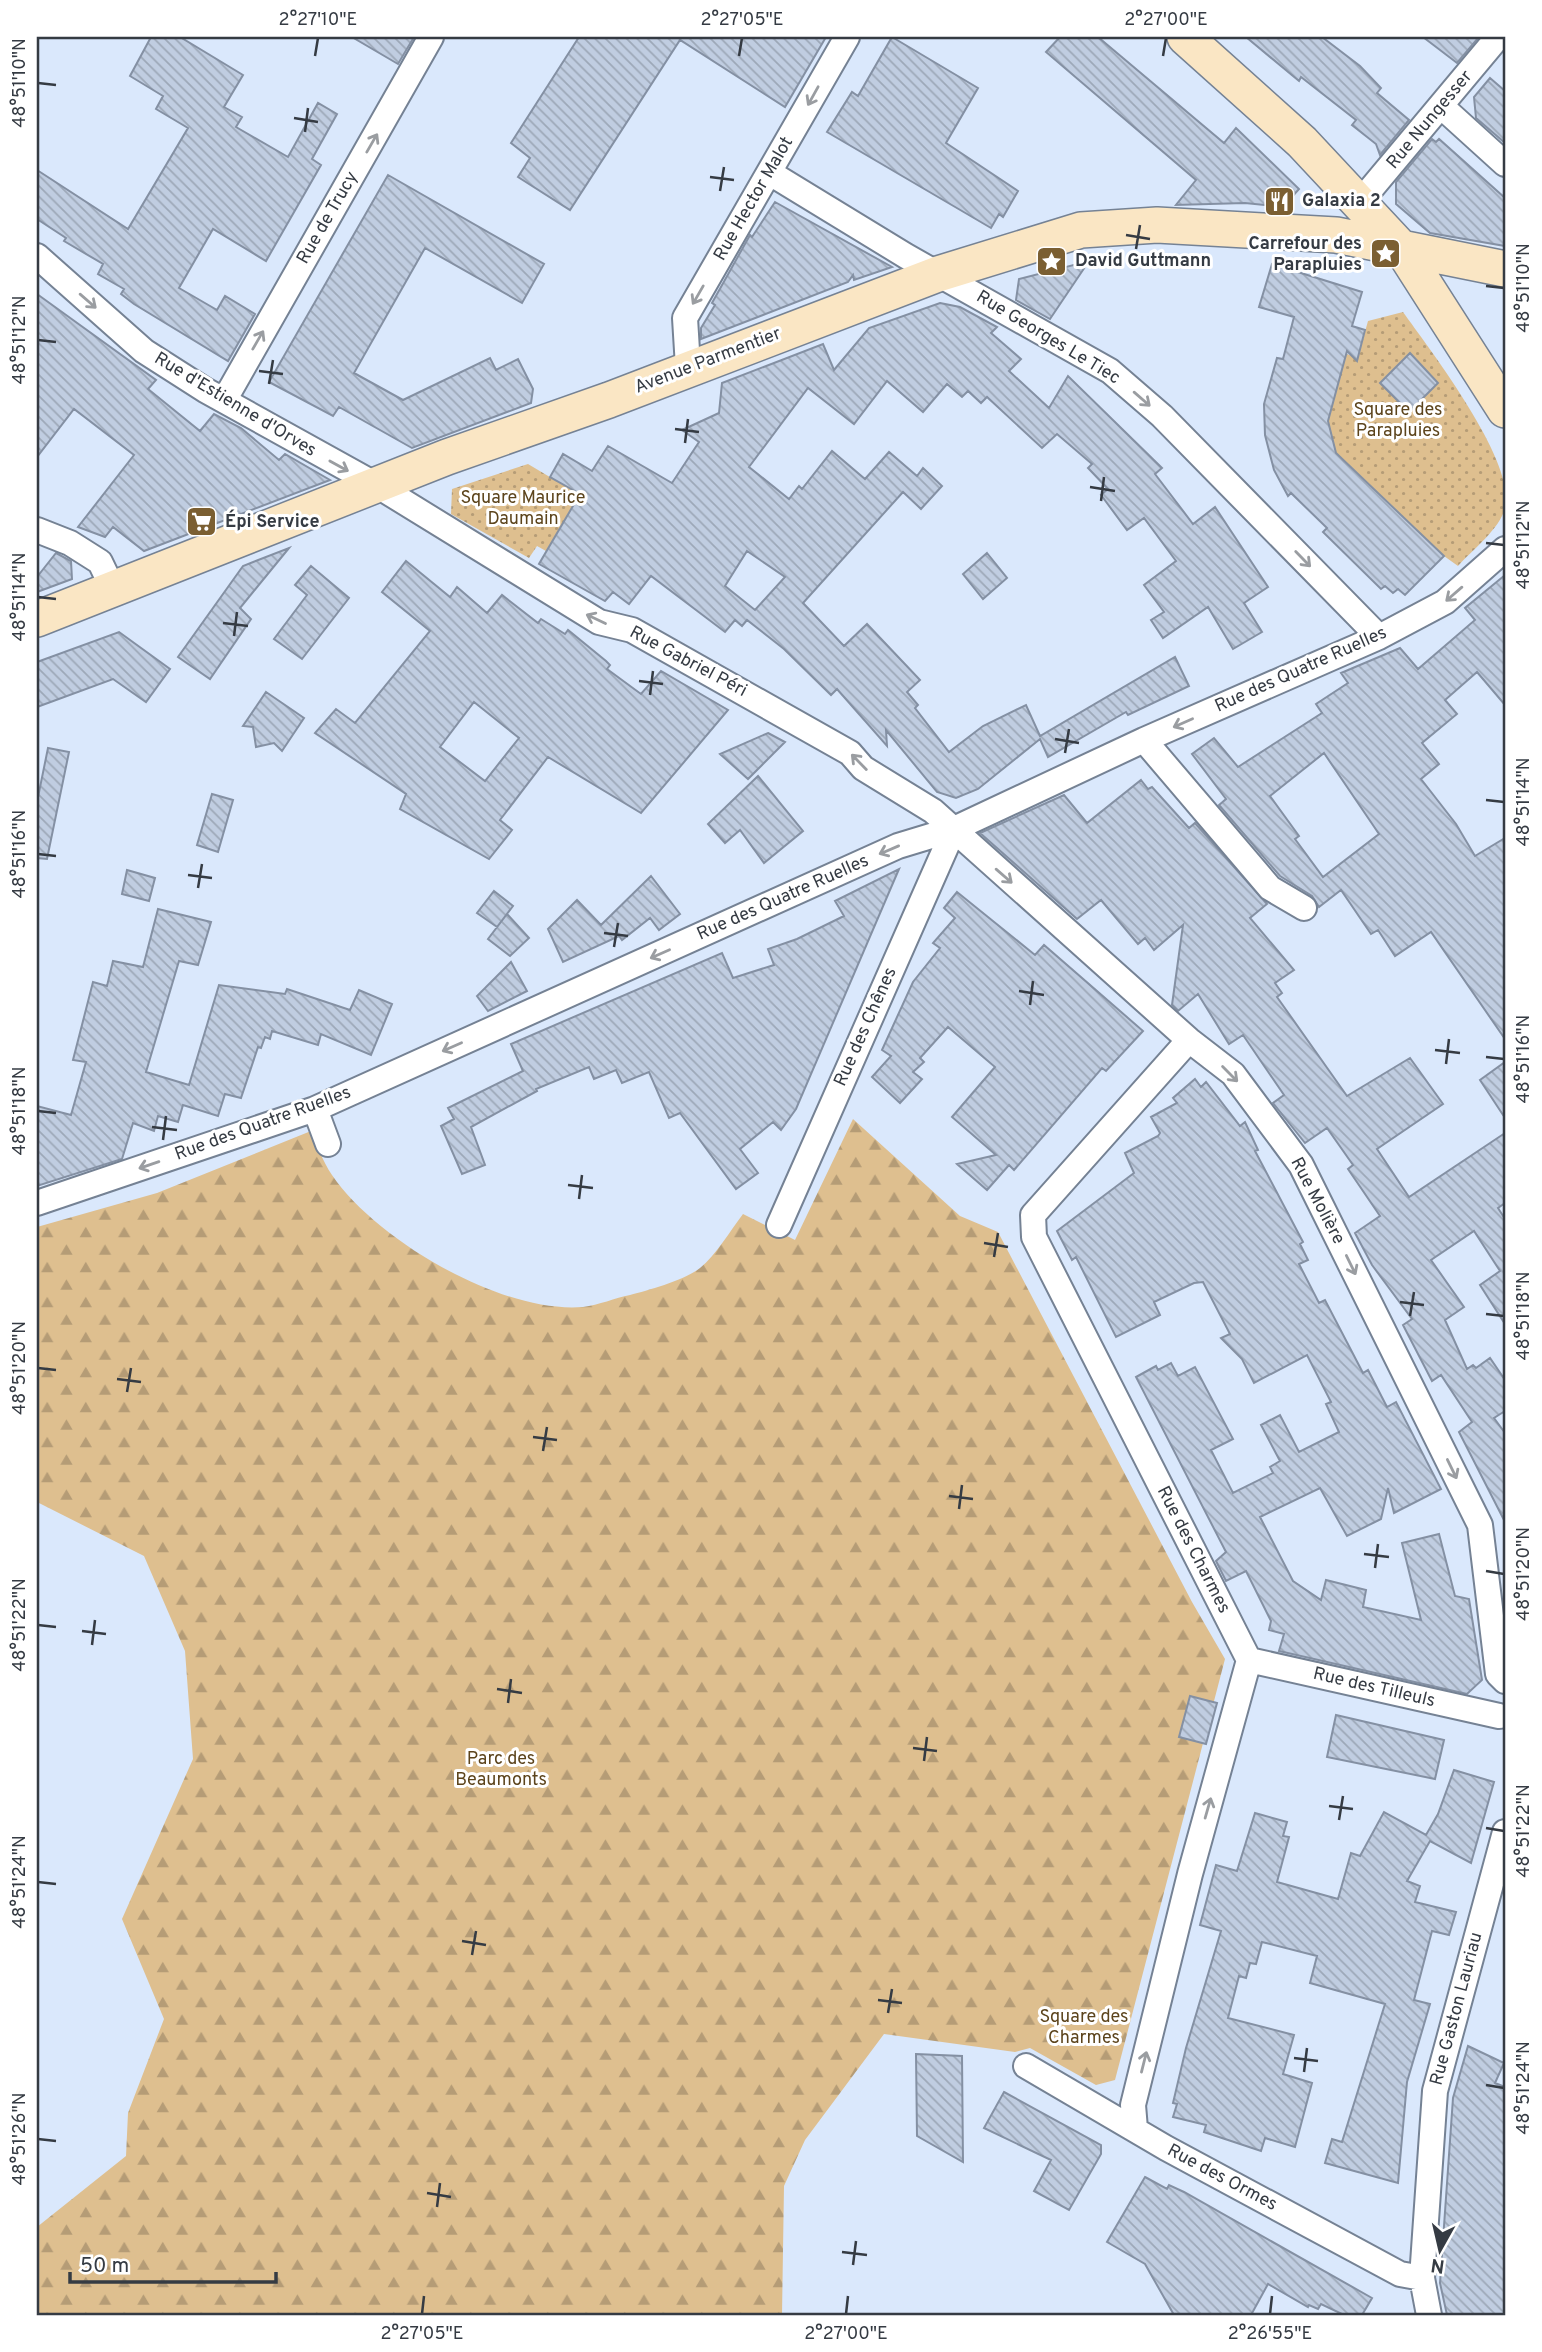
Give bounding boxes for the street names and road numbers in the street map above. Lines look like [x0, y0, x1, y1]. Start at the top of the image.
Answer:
street label: Rue Nungesser [1382, 66, 1478, 174]
street label: Rue Hector Malot [709, 133, 799, 265]
street label: Rue de Trucy [292, 167, 364, 269]
street label: Rue Georges Le Tiec [972, 286, 1124, 390]
street label: Avenue Parmentier [631, 322, 785, 400]
street label: Rue d'Estienne d'Orves [150, 347, 320, 463]
street label: Rue Gabriel Péri [625, 621, 751, 703]
street label: Rue des Quatre Ruelles [1211, 622, 1391, 718]
street label: Rue des Quatre Ruelles [693, 850, 873, 946]
street label: Rue des Chênes [829, 964, 903, 1090]
street label: Rue des Quatre Ruelles [172, 1081, 354, 1167]
street label: Rue Molière [1284, 1153, 1350, 1249]
street label: Rue des Charmes [1151, 1482, 1235, 1618]
street label: Rue des Tilleuls [1311, 1663, 1437, 1713]
street label: Rue Gaston Lauriau [1425, 1930, 1489, 2088]
street label: Rue des Ormes [1163, 2139, 1281, 2217]

